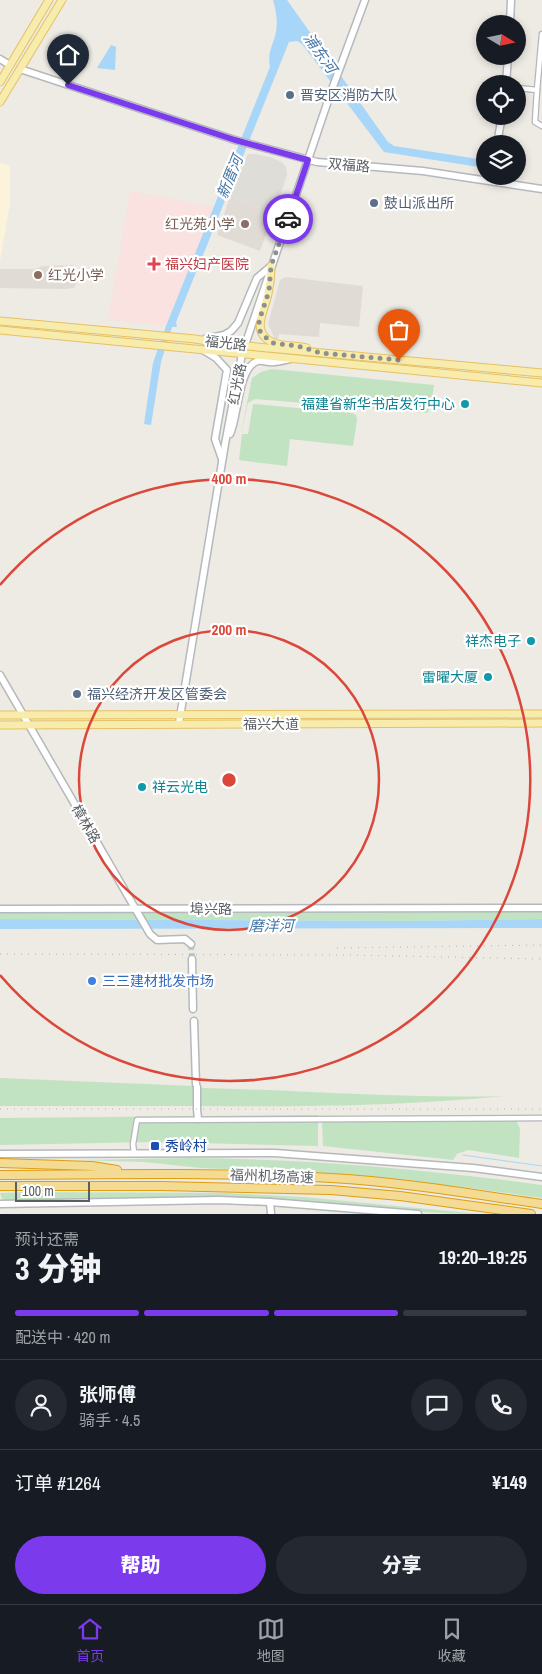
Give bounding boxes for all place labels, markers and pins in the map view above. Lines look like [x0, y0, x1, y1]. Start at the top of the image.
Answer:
pin [47, 34, 89, 85]
place label: 晋安区消防大队 [300, 86, 398, 104]
marker: 晋安区消防大队 [284, 89, 296, 101]
place label: 鼓山派出所 [384, 194, 454, 212]
marker: 鼓山派出所 [368, 197, 380, 209]
place label: 红光苑小学 [165, 215, 235, 233]
marker: 红光苑小学 [239, 218, 251, 230]
place label: 福兴妇产医院 [165, 255, 249, 273]
marker: 福兴妇产医院 [147, 257, 161, 271]
place label: 红光小学 [48, 266, 104, 284]
marker: 红光小学 [32, 269, 44, 281]
pin [378, 309, 420, 360]
place label: 福建省新华书店发行中心 [301, 395, 455, 413]
marker: 福建省新华书店发行中心 [459, 398, 471, 410]
place label: 祥杰电子 [465, 632, 521, 650]
marker: 祥杰电子 [525, 635, 537, 647]
place label: 雷曜大厦 [422, 668, 478, 686]
marker: 雷曜大厦 [482, 671, 494, 683]
place label: 福兴经济开发区管委会 [87, 685, 227, 703]
marker: 福兴经济开发区管委会 [71, 688, 83, 700]
centre of rings [220, 771, 238, 789]
place label: 祥云光电 [152, 778, 208, 796]
marker: 祥云光电 [136, 781, 148, 793]
place label: 三三建材批发市场 [102, 972, 214, 990]
marker: 三三建材批发市场 [86, 975, 98, 987]
place label: 秀岭村 [165, 1137, 207, 1155]
marker: 秀岭村 [149, 1140, 161, 1152]

